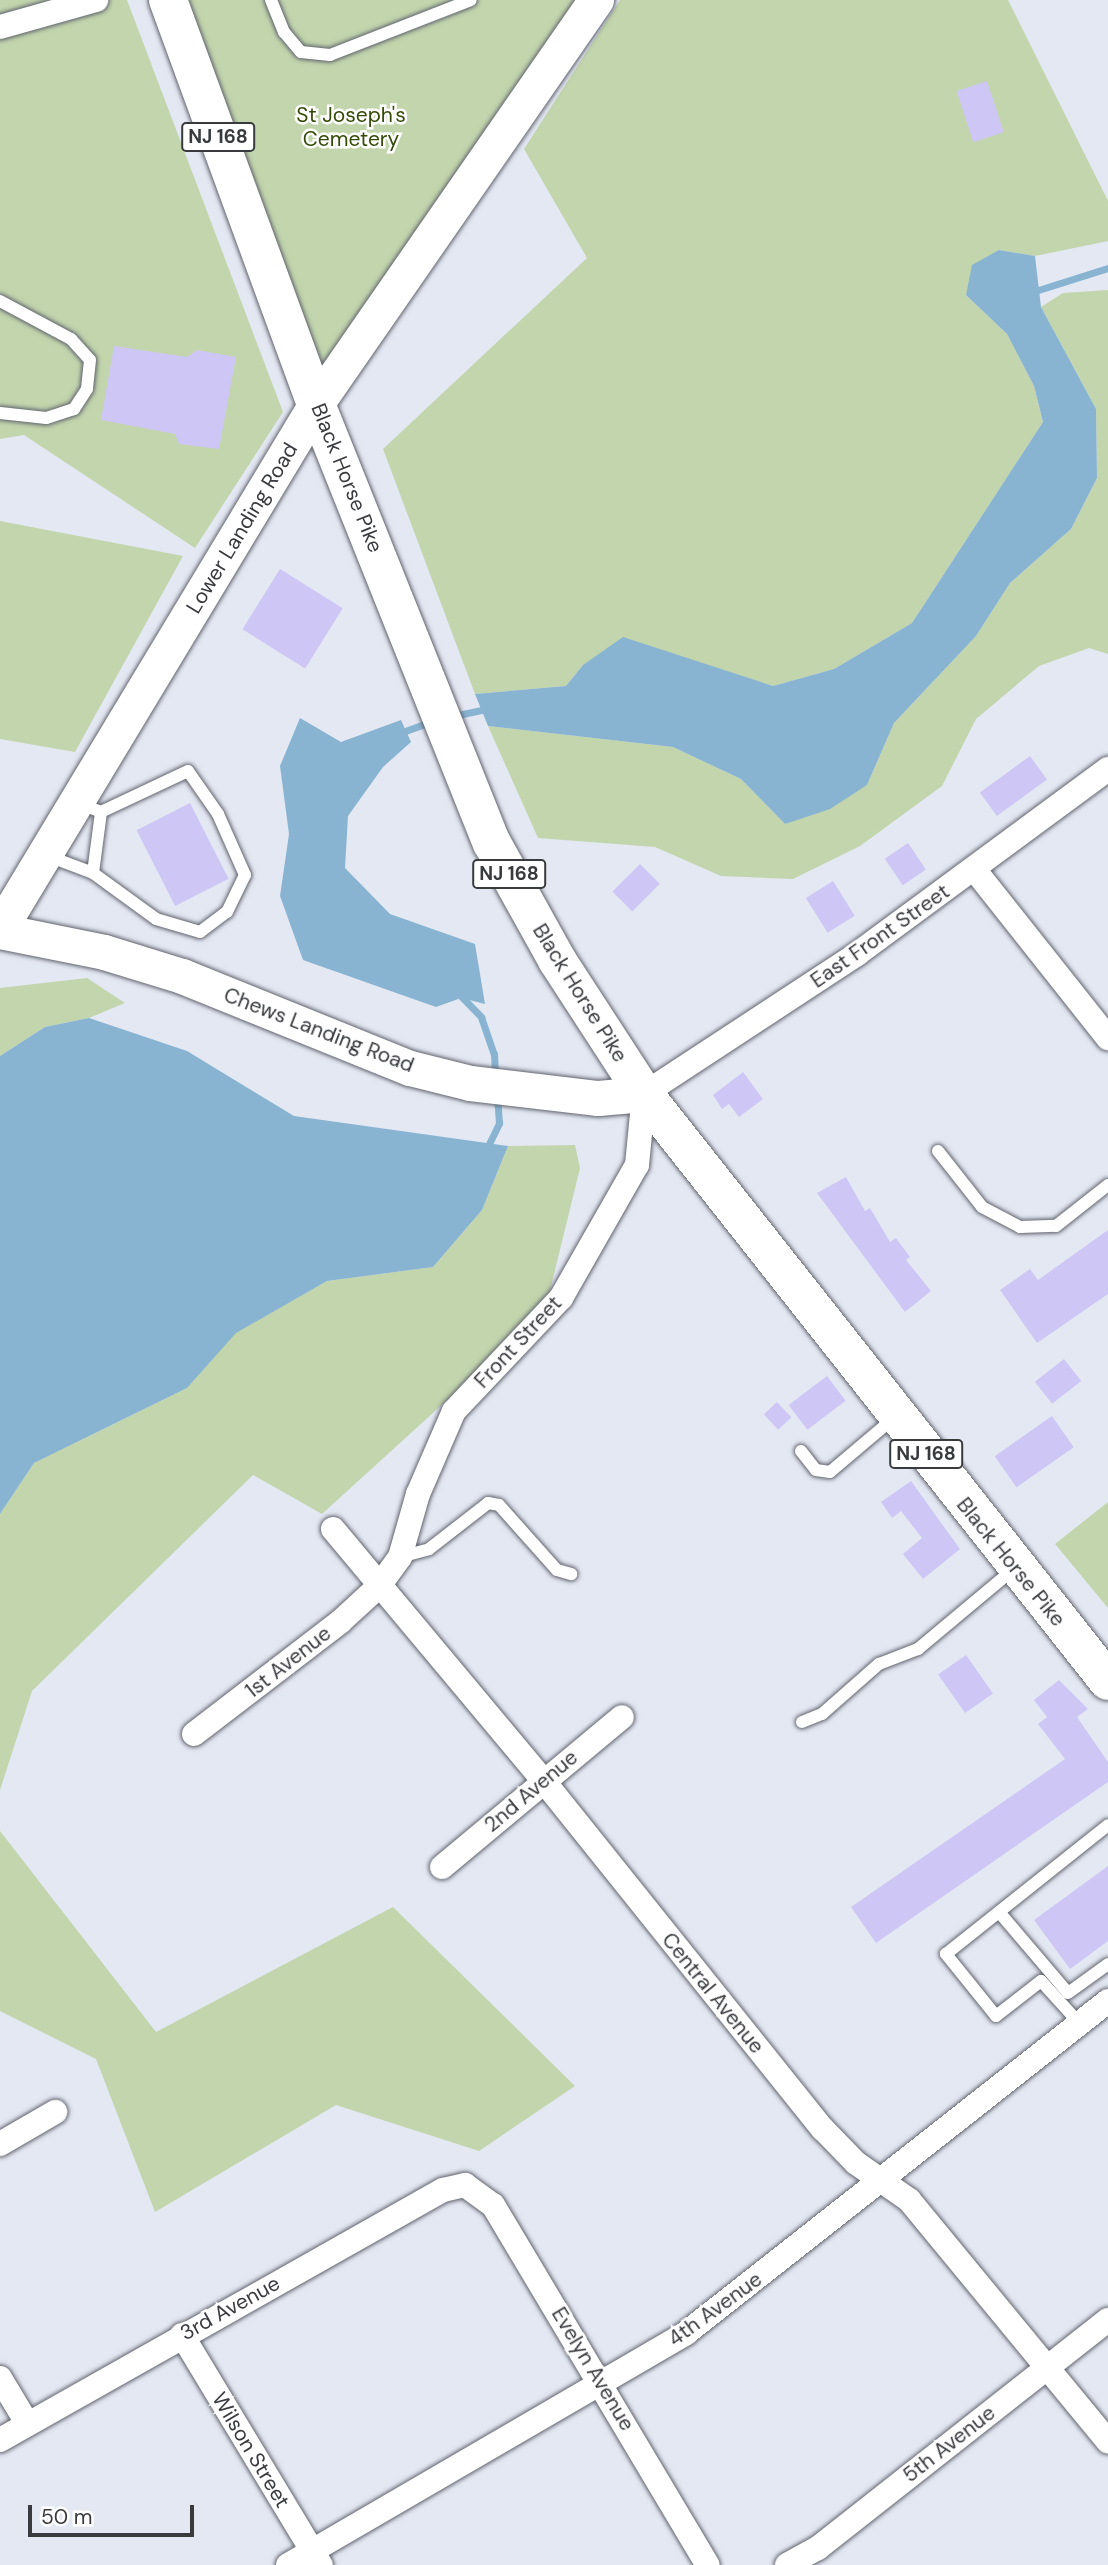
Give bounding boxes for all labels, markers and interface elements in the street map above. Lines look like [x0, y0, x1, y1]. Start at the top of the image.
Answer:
park label: St Joseph's Cemetery [296, 102, 406, 152]
road number: NJ 168 [180, 122, 256, 153]
street label: Black Horse Pike [306, 400, 388, 556]
street label: Lower Landing Road [181, 438, 303, 618]
road number: NJ 168 [470, 859, 548, 890]
street label: East Front Street [806, 879, 954, 993]
street label: Black Horse Pike [527, 919, 633, 1067]
street label: Chews Landing Road [220, 982, 418, 1078]
street label: Front Street [469, 1291, 567, 1393]
road number: NJ 168 [888, 1438, 964, 1470]
street label: Black Horse Pike [951, 1492, 1071, 1632]
street label: 1st Avenue [240, 1621, 336, 1703]
street label: 2nd Avenue [479, 1745, 583, 1837]
street label: Central Avenue [657, 1928, 769, 2058]
street label: 4th Avenue [663, 2266, 767, 2352]
street label: 3rd Avenue [176, 2270, 284, 2346]
street label: Evelyn Avenue [546, 2303, 640, 2435]
street label: Wilson Street [207, 2388, 295, 2512]
street label: 5th Avenue [898, 2400, 1000, 2488]
scale bar [32, 2492, 198, 2536]
text: 50 m [41, 2503, 92, 2531]

